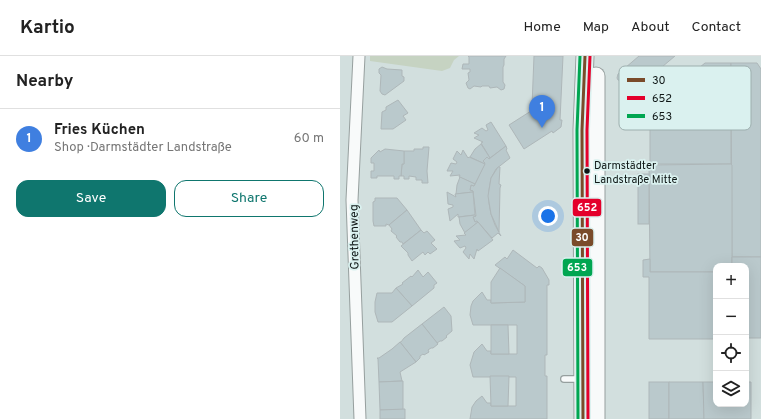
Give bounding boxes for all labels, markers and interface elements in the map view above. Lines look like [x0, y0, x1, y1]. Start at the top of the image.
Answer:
text: Kartio [20, 16, 75, 40]
text: Home [524, 19, 561, 36]
text: Map [583, 19, 609, 36]
text: About [631, 19, 670, 36]
text: Contact [692, 19, 741, 36]
legend [619, 66, 751, 130]
text: Nearby [16, 71, 73, 93]
text: 30 [652, 74, 666, 88]
text: 652 [652, 92, 672, 106]
pin: 1 [529, 95, 555, 128]
text: 653 [652, 110, 672, 124]
text: Fries Küchen [54, 121, 145, 140]
text: 1 [26, 131, 32, 147]
text: 60 m [294, 131, 324, 147]
text: Shop · Darmstädter Landstraße [54, 140, 232, 156]
place label: Darmstädter Landstraße Mitte [594, 159, 677, 187]
marker: Darmstädter Landstraße Mitte [582, 166, 592, 176]
button: Save [16, 180, 166, 217]
button: Share [174, 180, 324, 217]
line badge: 652 [572, 198, 602, 217]
text: 652 [577, 201, 597, 215]
street label: Grethenweg [346, 204, 364, 270]
your location [538, 206, 558, 226]
line badge: 30 [571, 228, 594, 247]
text: 30 [575, 231, 589, 245]
line badge: 653 [562, 258, 593, 277]
text: 653 [567, 261, 587, 275]
map controls [713, 263, 749, 407]
button: + [713, 263, 749, 299]
button: − [713, 299, 749, 335]
button: locate [713, 335, 749, 371]
button: layers [713, 371, 749, 407]

